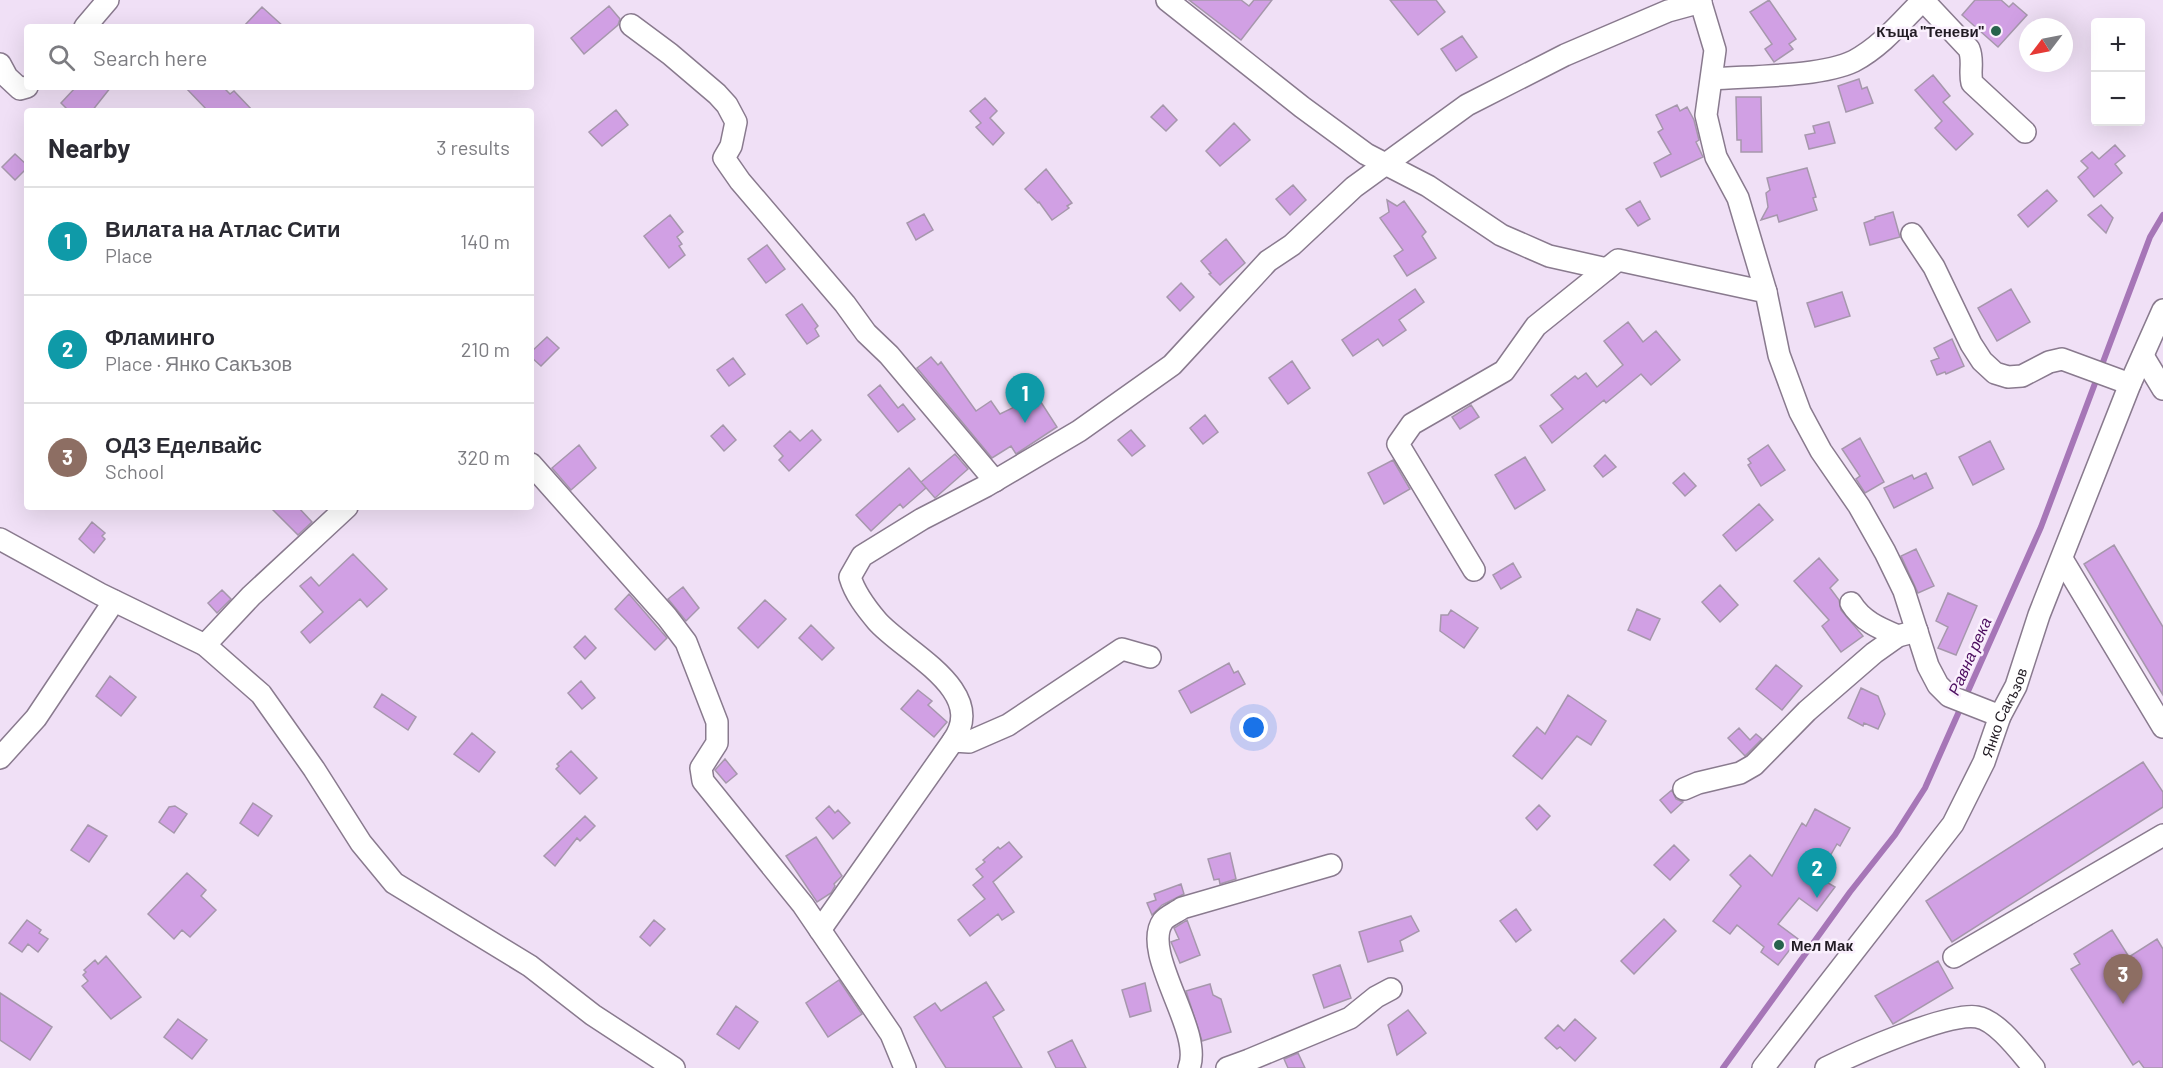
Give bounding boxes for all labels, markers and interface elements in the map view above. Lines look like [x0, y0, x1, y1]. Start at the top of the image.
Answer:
north arrow [2019, 18, 2073, 72]
map controls [2091, 18, 2145, 126]
button: + [2091, 18, 2145, 72]
place label: Къща "Теневи" [1876, 22, 1985, 40]
search box [24, 24, 534, 90]
marker: Къща "Теневи" [1989, 24, 2003, 38]
icon: search [45, 41, 78, 74]
text: Search here [93, 44, 207, 70]
button: − [2091, 72, 2145, 126]
text: Nearby [48, 132, 130, 163]
text: 3 results [436, 135, 510, 159]
text: Вилата на Атлас Сити [105, 215, 341, 241]
text: 1 [64, 229, 71, 253]
text: 140 m [460, 229, 510, 253]
text: Place [105, 243, 153, 267]
text: Фламинго [105, 323, 215, 349]
text: 2 [62, 337, 73, 361]
text: 210 m [461, 337, 510, 361]
text: Place · Янко Сакъзов [105, 351, 292, 375]
pin: 1 [1006, 374, 1044, 423]
text: ОДЗ Еделвайс [105, 431, 262, 457]
text: 3 [62, 445, 73, 469]
text: 320 m [457, 445, 510, 469]
text: School [105, 459, 164, 483]
water label: Равна река [1943, 614, 1995, 698]
street label: Янко Сакъзов [1977, 666, 2030, 760]
your location [1239, 713, 1268, 742]
pin: 2 [1798, 848, 1836, 898]
place label: Мел Мак [1791, 936, 1853, 954]
marker: Мел Мак [1772, 938, 1786, 952]
pin: 3 [2104, 954, 2142, 1004]

